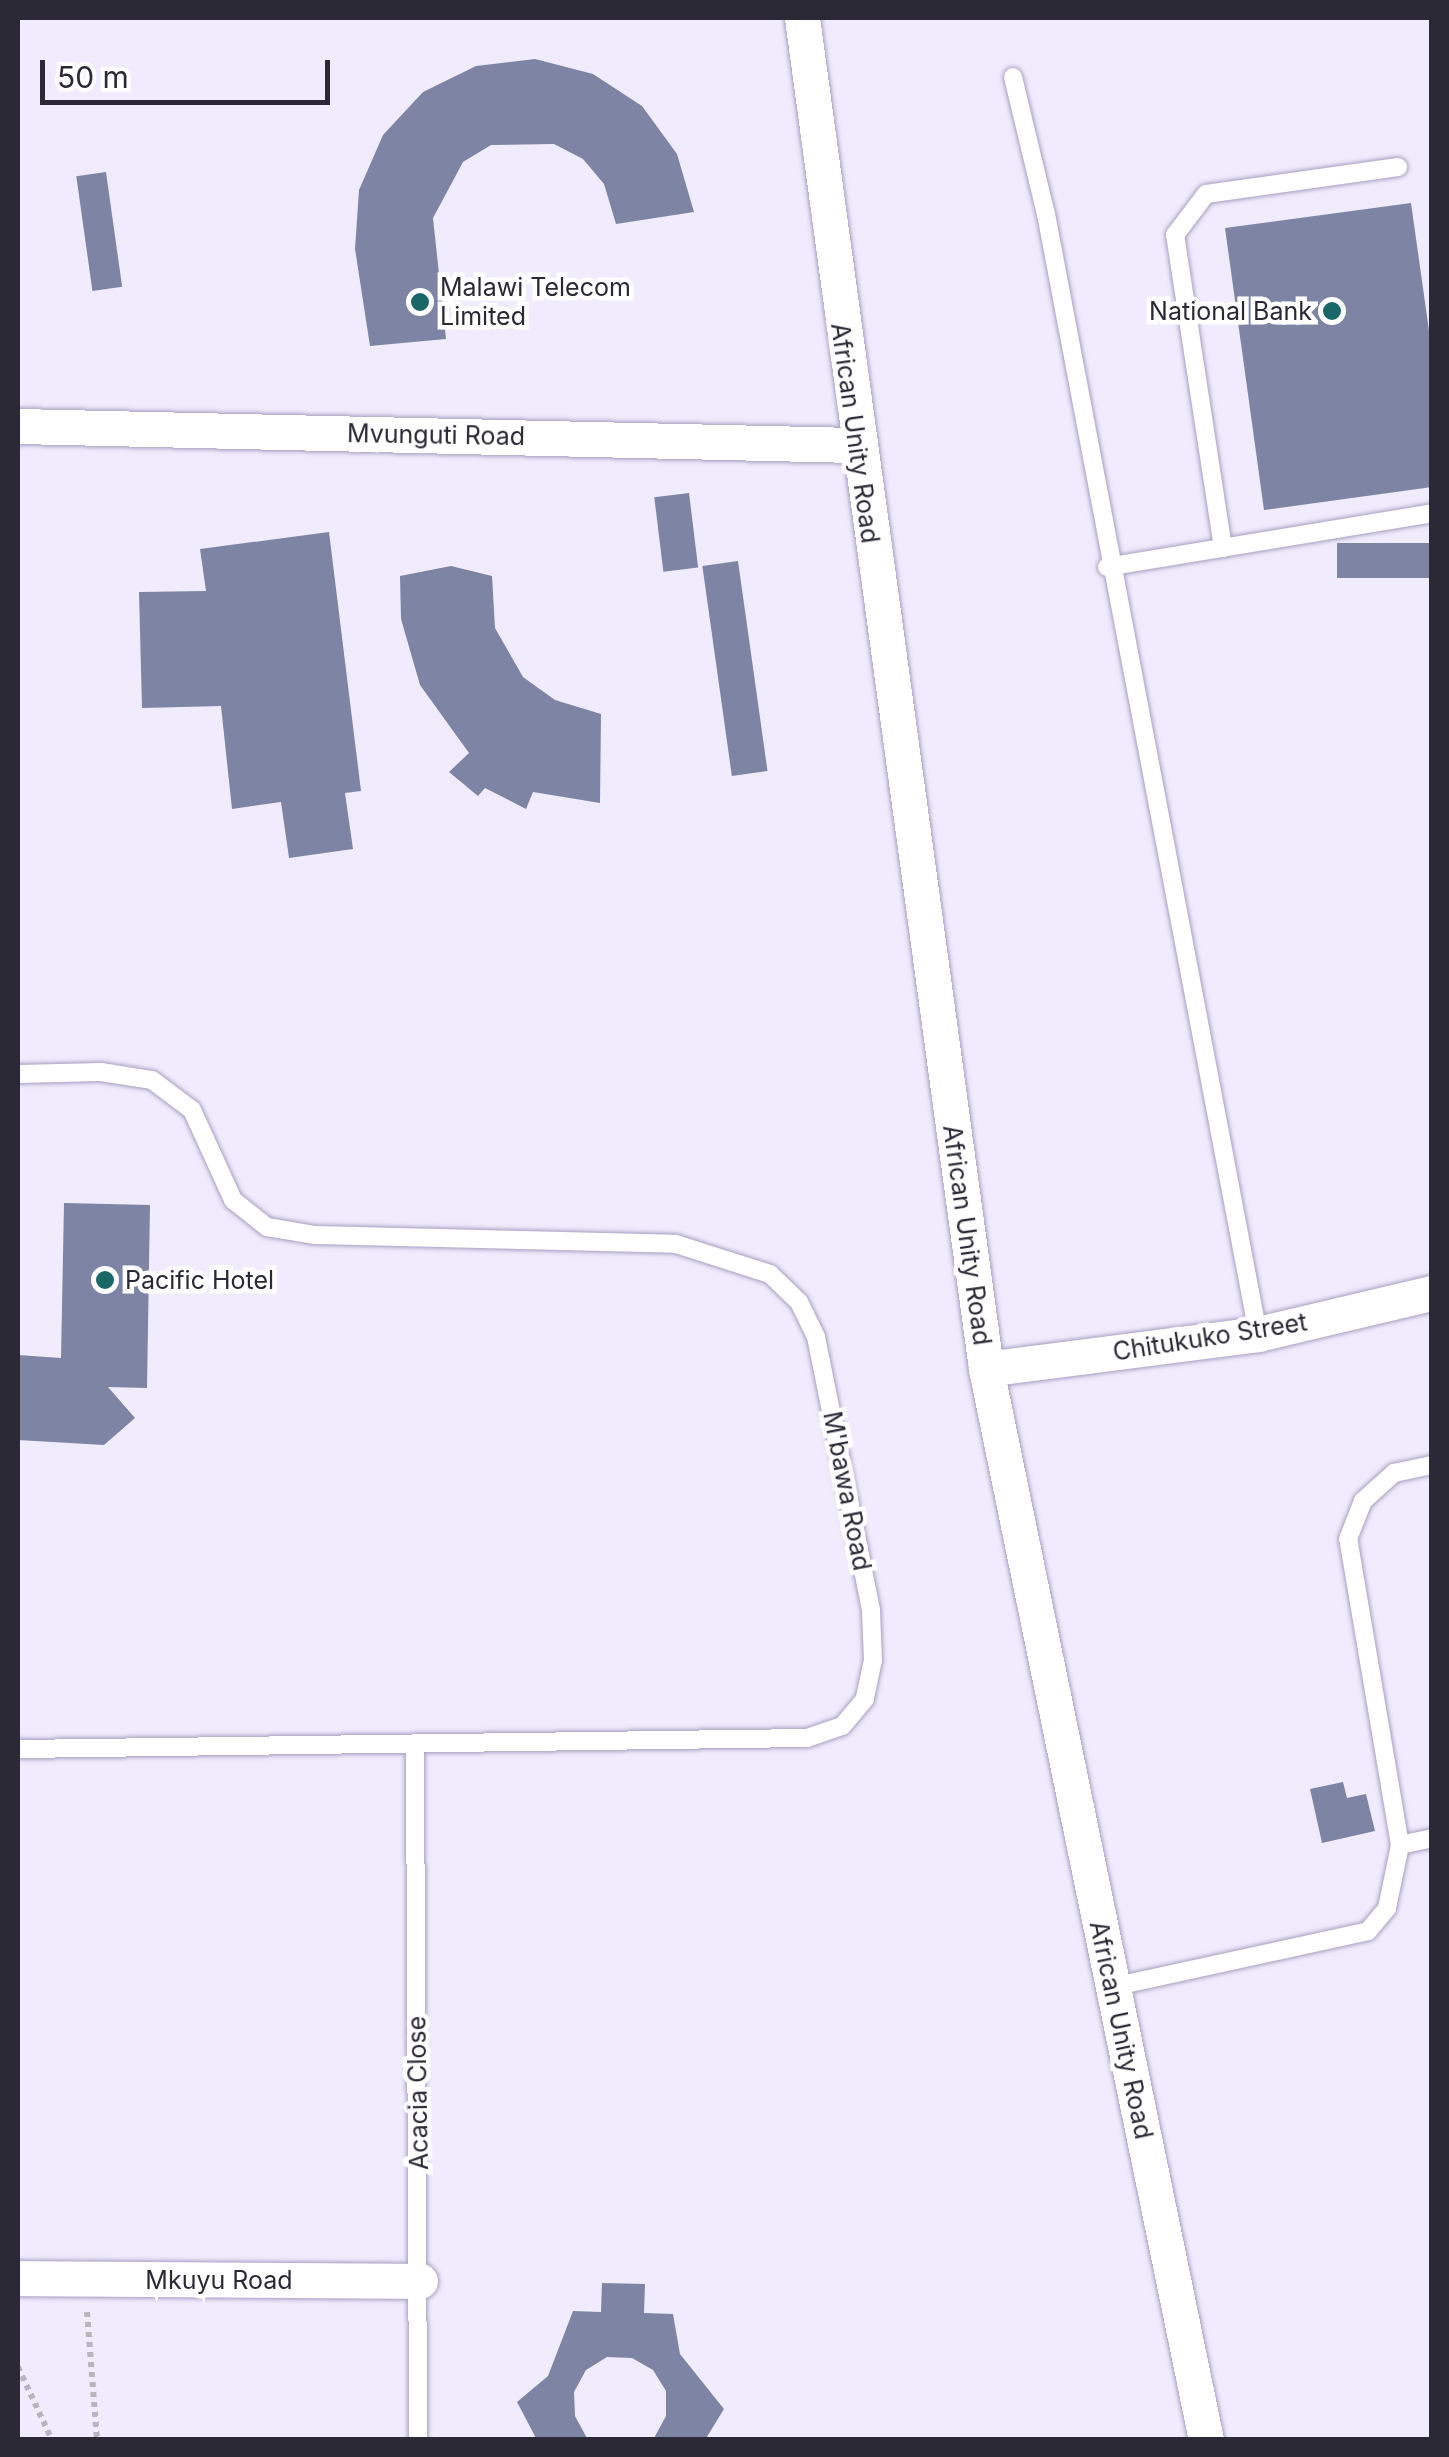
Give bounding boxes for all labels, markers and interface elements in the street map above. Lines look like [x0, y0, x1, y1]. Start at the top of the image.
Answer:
scale bar [45, 40, 335, 102]
text: 50 m [57, 59, 129, 95]
place label: Malawi Telecom Limited [440, 273, 631, 332]
marker: Malawi Telecom Limited [409, 291, 431, 313]
place label: National Bank [1149, 296, 1312, 326]
marker: National Bank [1321, 300, 1343, 322]
street label: African Unity Road [825, 321, 885, 545]
street label: Mvunguti Road [347, 418, 525, 452]
street label: African Unity Road [937, 1123, 997, 1347]
place label: Pacific Hotel [125, 1265, 274, 1295]
marker: Pacific Hotel [94, 1269, 116, 1291]
street label: Chitukuko Street [1111, 1307, 1309, 1367]
street label: M'bawa Road [817, 1409, 877, 1573]
street label: African Unity Road [1083, 1918, 1159, 2142]
street label: Acacia Close [402, 2016, 434, 2170]
street label: Mkuyu Road [145, 2265, 293, 2295]

